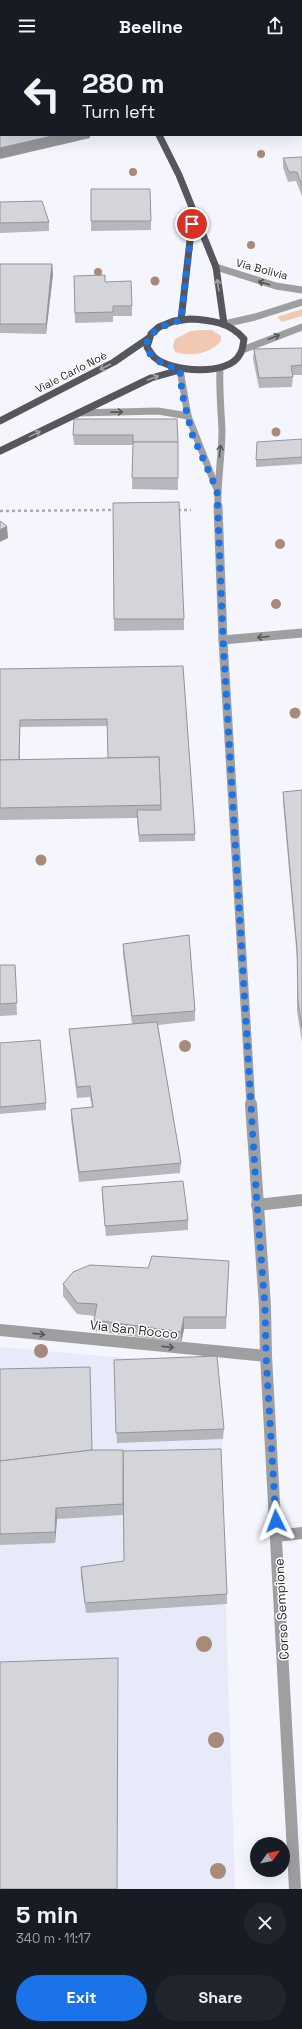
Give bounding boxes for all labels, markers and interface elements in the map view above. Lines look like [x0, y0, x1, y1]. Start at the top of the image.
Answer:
icon: menu [16, 15, 38, 37]
text: Beeline [119, 15, 183, 38]
icon: share [264, 15, 286, 37]
text: 280 m [82, 65, 165, 101]
icon: left [16, 68, 68, 120]
text: Turn left [82, 100, 155, 123]
pin [175, 207, 209, 241]
icon: arrive [181, 213, 203, 235]
street label: Via Bolivia [235, 255, 290, 283]
one-way arrow [257, 278, 270, 286]
one-way arrow [214, 279, 222, 292]
one-way arrow [267, 333, 279, 341]
street label: Viale Carlo Noè [33, 348, 109, 396]
one-way arrow [99, 364, 111, 371]
one-way arrow [146, 374, 159, 381]
one-way arrow [110, 408, 123, 415]
one-way arrow [29, 429, 41, 437]
one-way arrow [217, 445, 224, 458]
one-way arrow [257, 633, 270, 640]
street label: Via San Rocco [89, 1316, 179, 1343]
one-way arrow [32, 1330, 45, 1338]
one-way arrow [161, 1343, 174, 1350]
position arrow [255, 1500, 297, 1542]
street label: Corso Sempione [270, 1558, 293, 1660]
north arrow [250, 1837, 290, 1877]
map controls [250, 1837, 290, 1877]
text: 5 min [16, 1899, 78, 1930]
button: close [244, 1902, 286, 1944]
text: 340 m · 11:17 [16, 1930, 91, 1947]
button: Exit [16, 1975, 147, 2021]
button: Share [155, 1975, 286, 2021]

